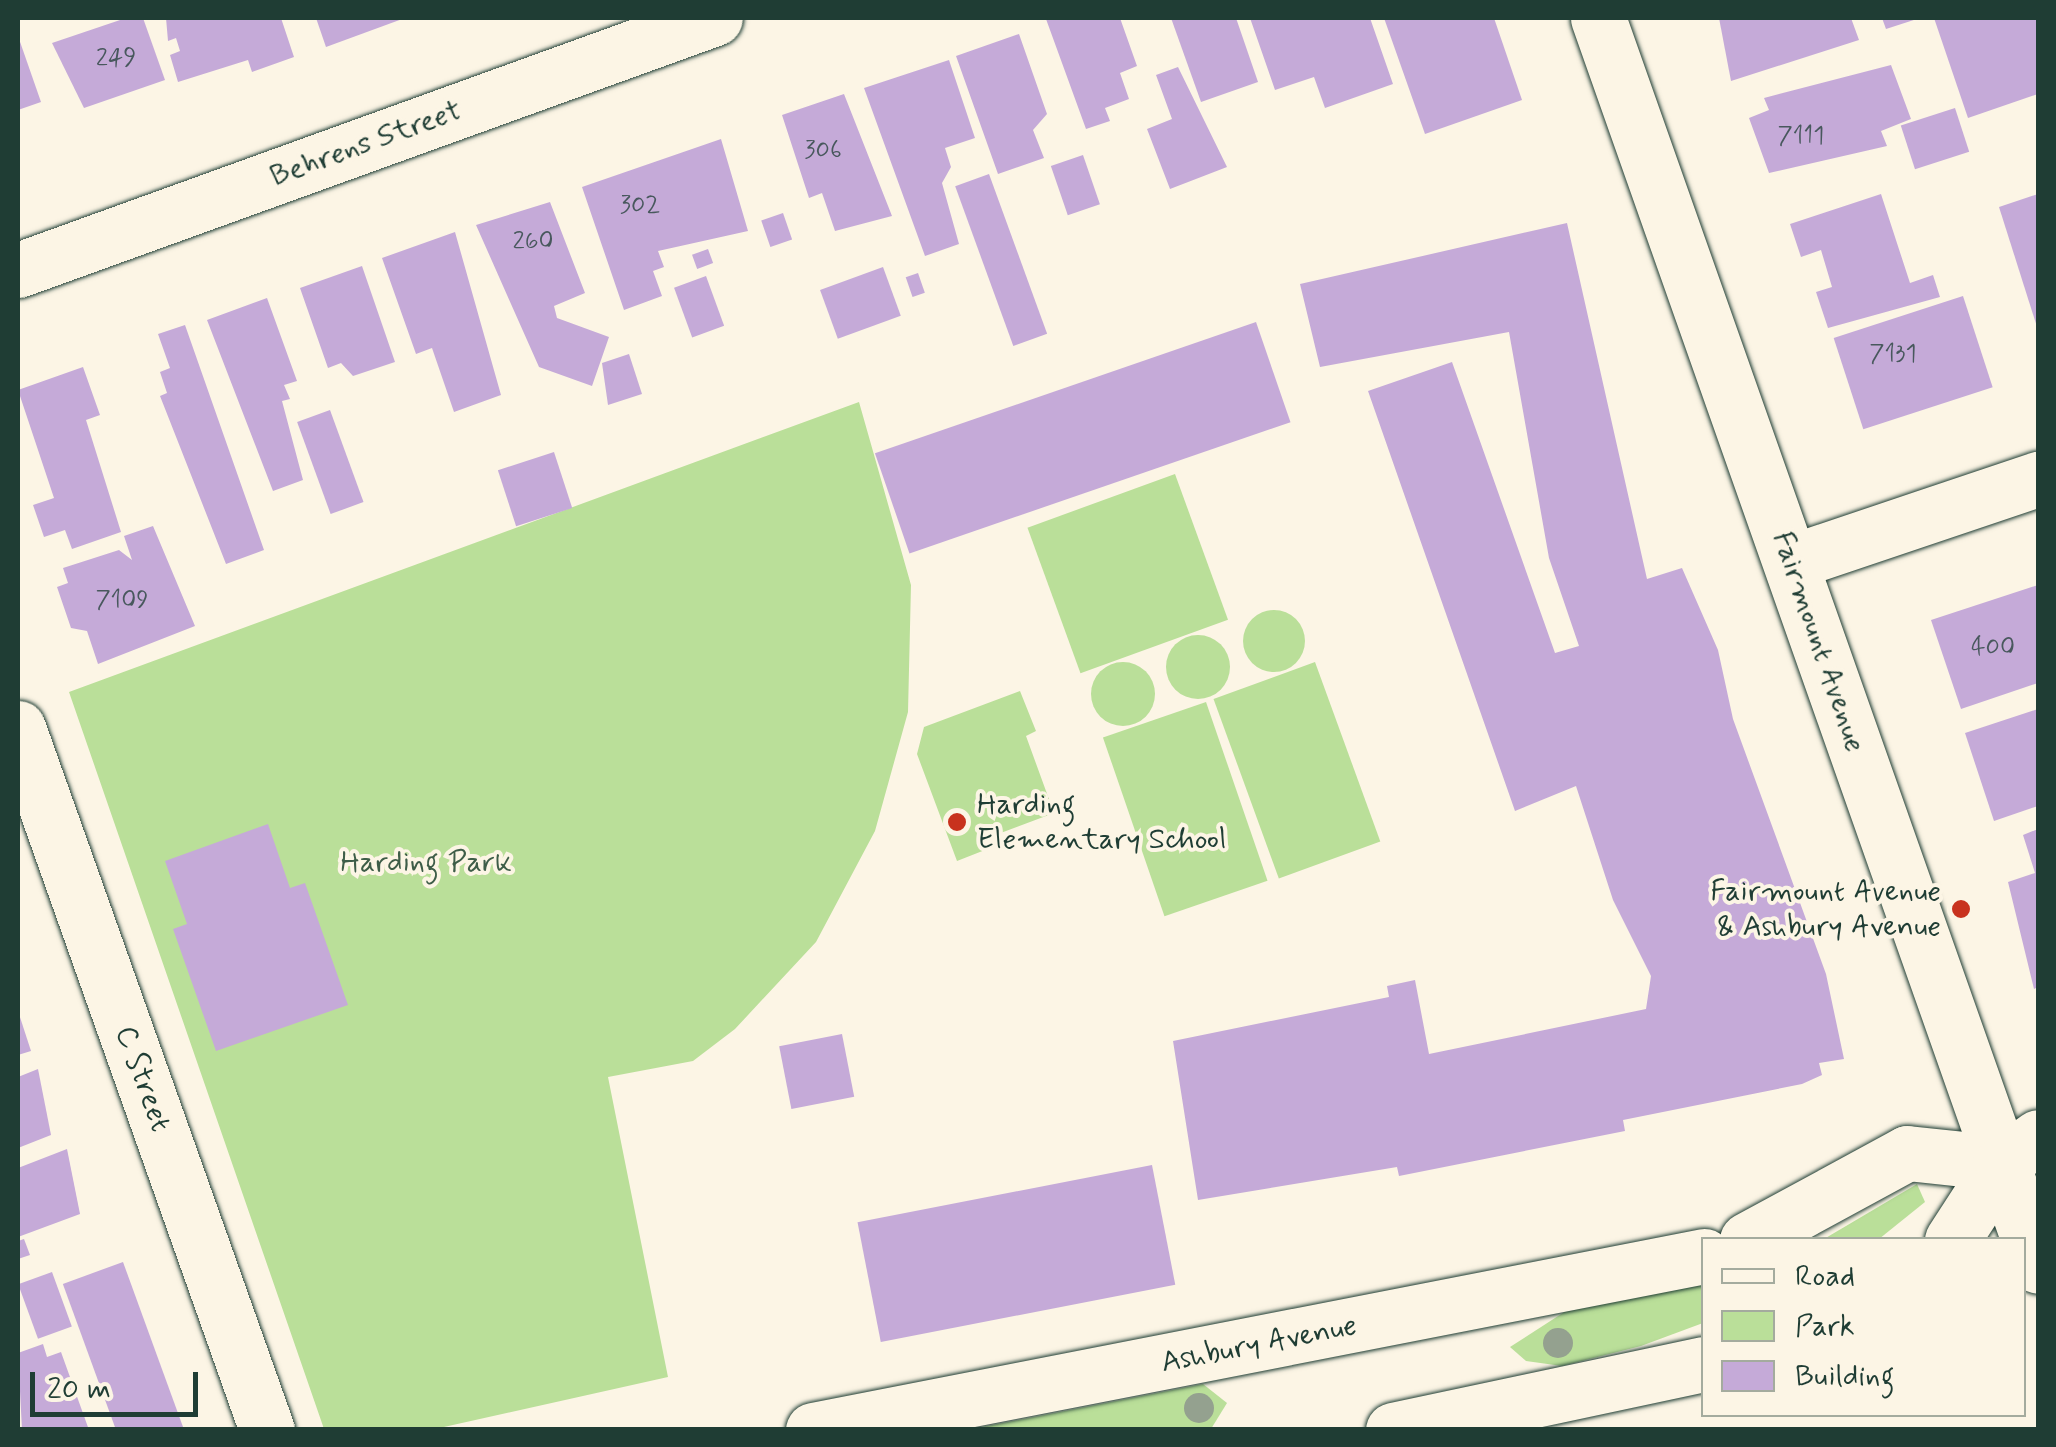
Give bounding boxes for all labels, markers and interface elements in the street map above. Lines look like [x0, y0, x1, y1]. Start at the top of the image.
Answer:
house number: 249 [96, 44, 136, 74]
street label: Behrens Street [266, 93, 466, 195]
house number: 7111 [1778, 122, 1824, 152]
house number: 306 [804, 136, 842, 166]
house number: 302 [620, 191, 660, 221]
house number: 260 [512, 227, 554, 257]
house number: 7131 [1869, 340, 1917, 370]
street label: Fairmount Avenue [1762, 524, 1874, 760]
house number: 7109 [95, 586, 149, 616]
house number: 400 [1971, 633, 2015, 663]
place label: Harding Elementary School [977, 787, 1226, 858]
marker: Harding Elementary School [946, 811, 968, 833]
park label: Harding Park [343, 845, 509, 881]
place label: Fairmount Avenue & Ashbury Avenue [1704, 874, 1941, 944]
marker: Fairmount Avenue & Ashbury Avenue [1950, 898, 1972, 920]
street label: C Street [105, 1019, 179, 1139]
legend [1701, 1237, 2026, 1417]
text: Road [1795, 1257, 1855, 1296]
text: Park [1795, 1307, 1855, 1346]
street label: Ashbury Avenue [1156, 1308, 1362, 1382]
scale bar [35, 1352, 202, 1414]
text: Building [1795, 1357, 1894, 1396]
text: 20 m [47, 1370, 111, 1409]

